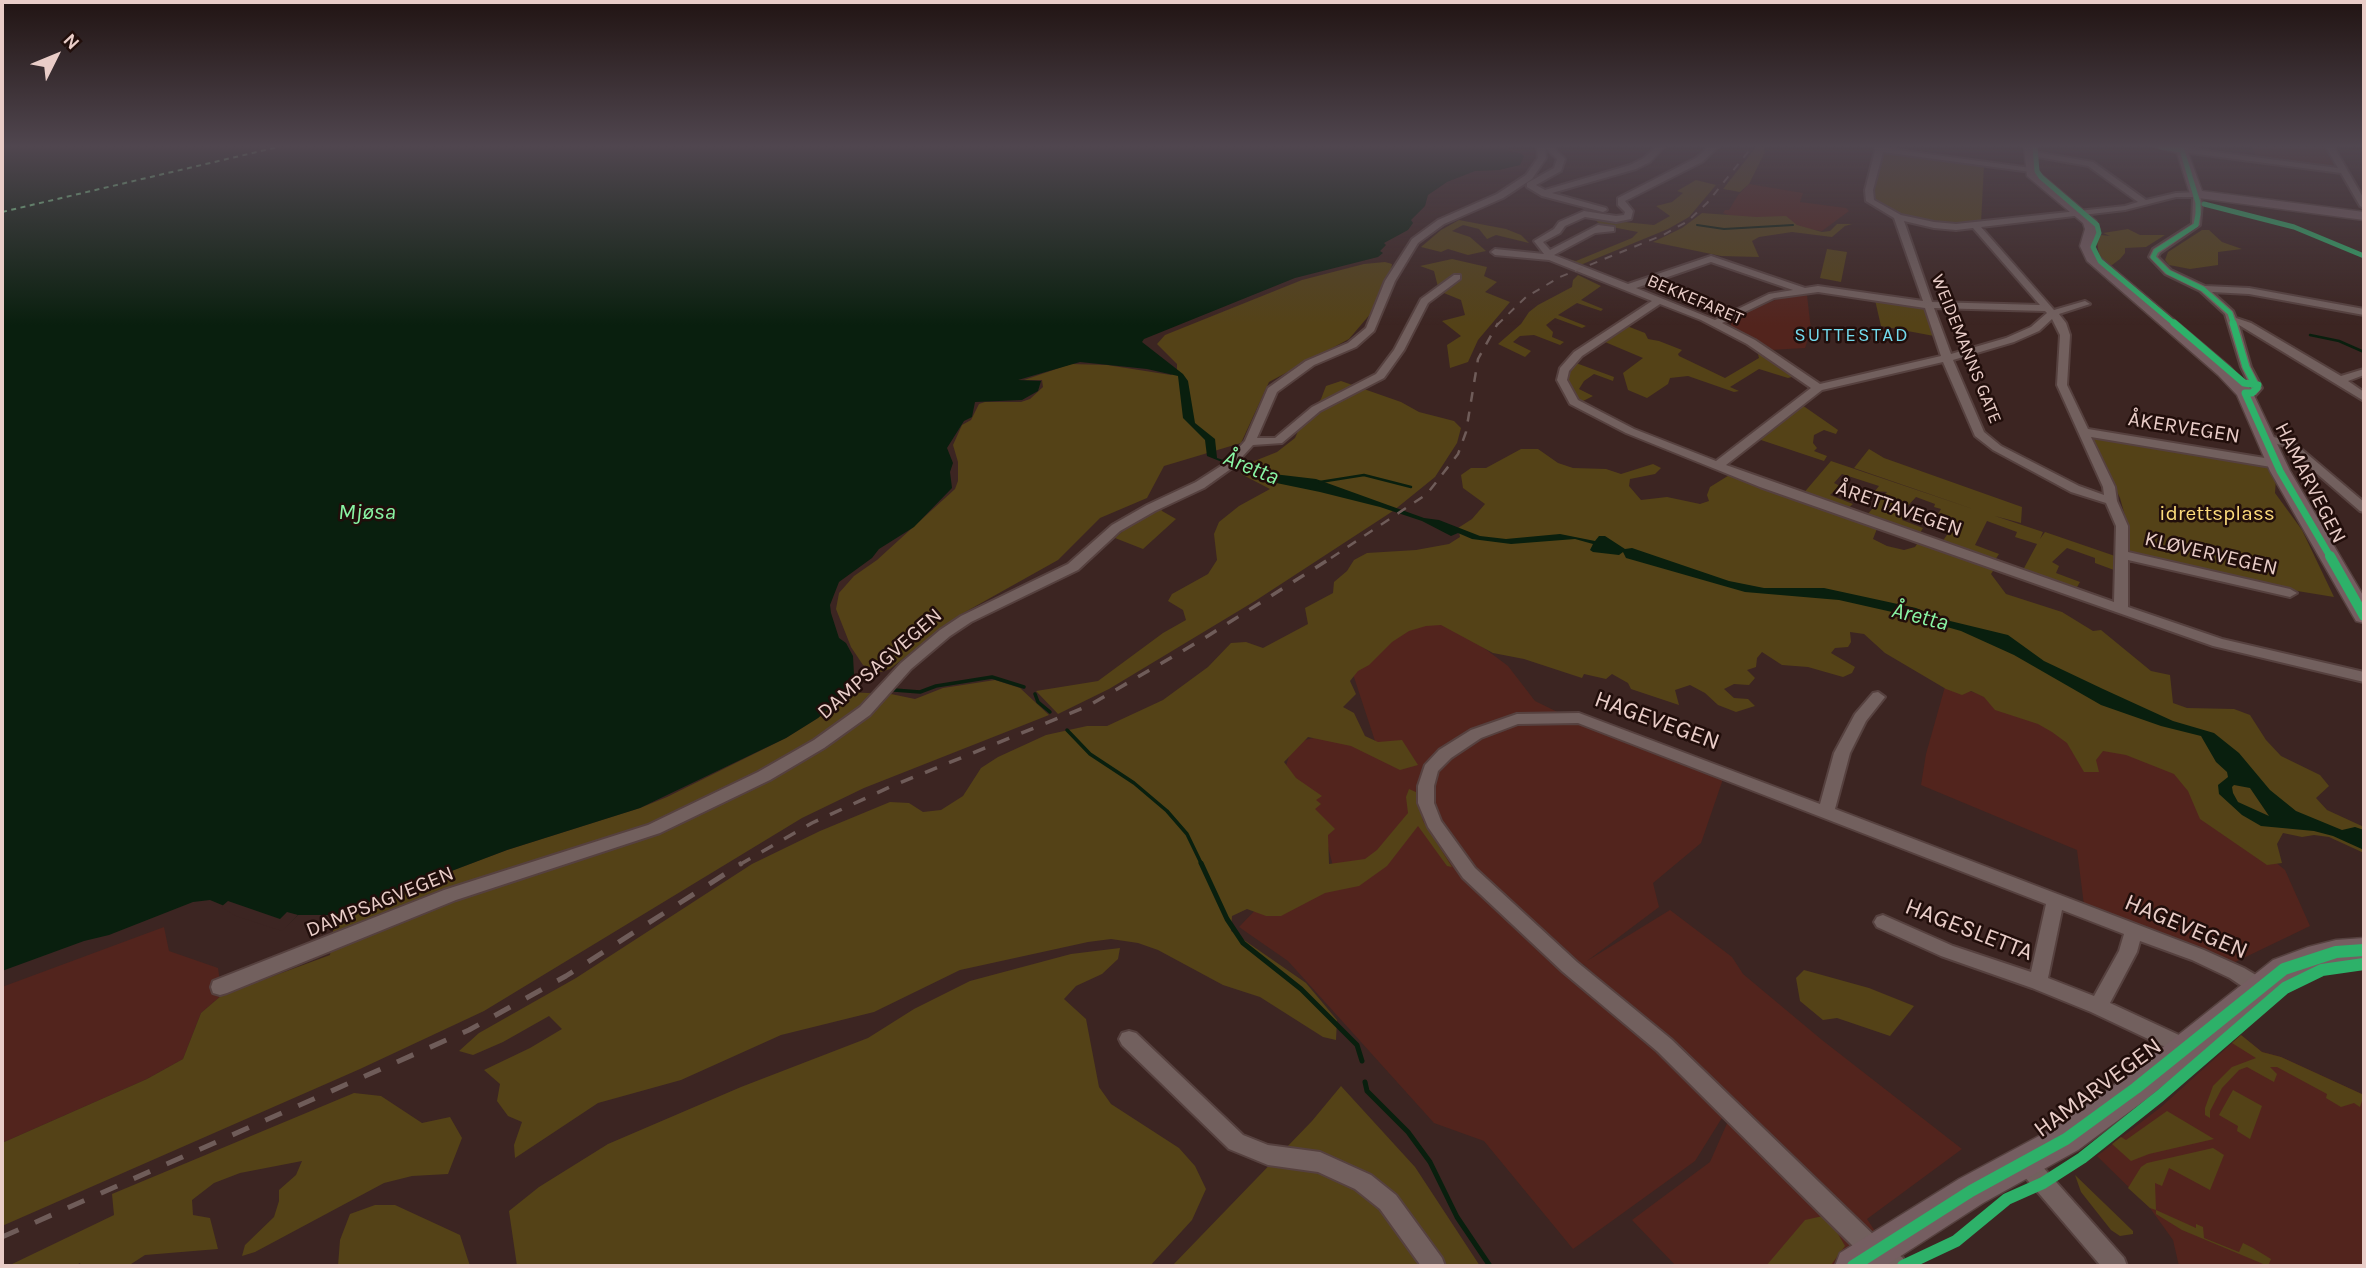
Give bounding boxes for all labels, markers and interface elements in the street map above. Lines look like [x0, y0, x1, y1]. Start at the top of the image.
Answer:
north arrow [21, 21, 91, 91]
text: N [59, 29, 84, 54]
street label: BEKKEFARET [1644, 270, 1746, 330]
street label: WEIDEMANNS GATE [1926, 271, 2006, 427]
district label: SUTTESTAD [1795, 325, 1909, 347]
street label: ÅKERVEGEN [2126, 407, 2242, 449]
street label: HAMARVEGEN [2269, 418, 2351, 548]
water label: Åretta [1219, 444, 1283, 492]
street label: ÅRETTAVEGEN [1833, 476, 1965, 542]
water label: Mjøsa [338, 498, 396, 526]
park label: idrettsplass [2159, 501, 2275, 527]
street label: KLØVERVEGEN [2142, 526, 2280, 582]
water label: Åretta [1889, 597, 1951, 637]
street label: DAMPSAGVEGEN [813, 603, 947, 725]
street label: HAGEVEGEN [1590, 685, 1724, 757]
street label: DAMPSAGVEGEN [303, 861, 457, 943]
street label: HAGEVEGEN [2120, 888, 2252, 966]
street label: HAGESLETTA [1901, 892, 2037, 968]
street label: HAMARVEGEN [2028, 1032, 2168, 1144]

